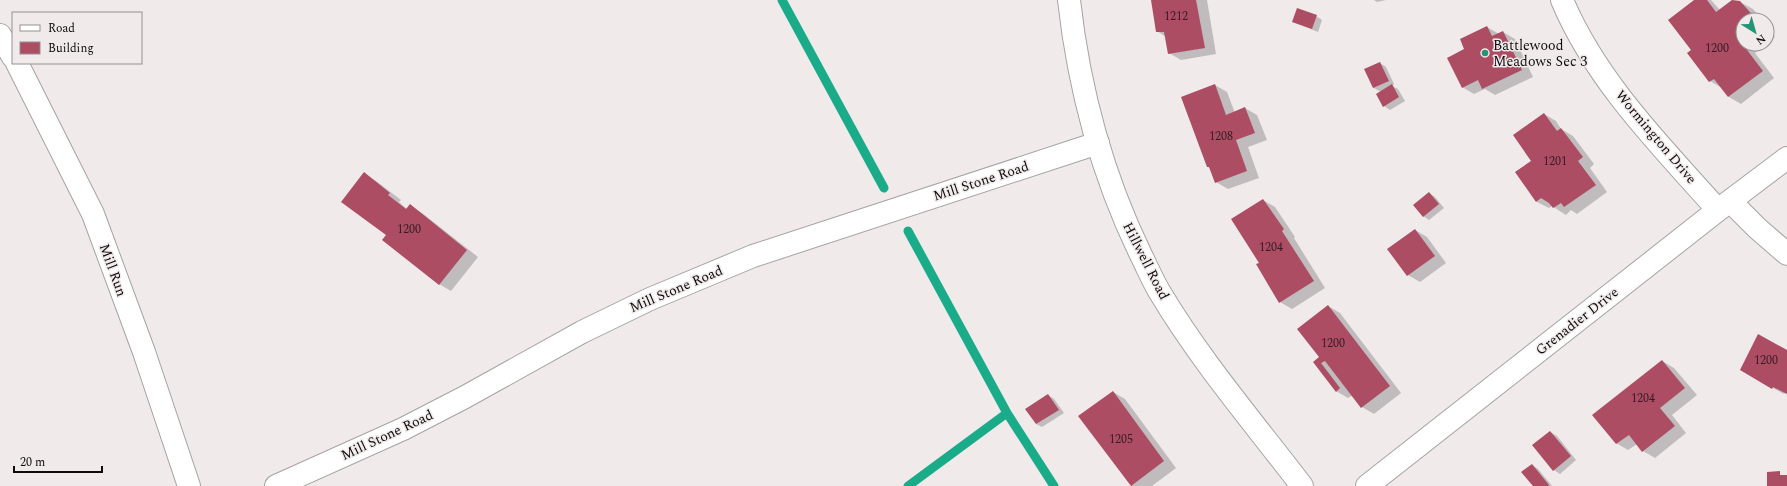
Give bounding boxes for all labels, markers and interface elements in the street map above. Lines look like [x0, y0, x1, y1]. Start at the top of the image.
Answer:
house number: 1212 [1164, 7, 1188, 26]
legend [12, 12, 142, 64]
north arrow [1735, 12, 1775, 52]
text: Road [48, 19, 75, 38]
text: N [1752, 30, 1769, 49]
place label: Battlewood Meadows Sec 3 [1493, 35, 1587, 72]
text: Building [48, 39, 94, 58]
house number: 1200 [1705, 39, 1729, 58]
marker: Battlewood Meadows Sec 3 [1480, 48, 1490, 58]
street label: Wormington Drive [1610, 85, 1702, 189]
house number: 1208 [1209, 127, 1233, 146]
house number: 1201 [1543, 152, 1567, 171]
street label: Mill Stone Road [930, 156, 1032, 206]
street label: Hillwell Road [1117, 219, 1175, 304]
house number: 1200 [397, 220, 421, 239]
house number: 1204 [1259, 238, 1283, 257]
street label: Mill Run [94, 241, 132, 299]
street label: Mill Stone Road [626, 260, 726, 318]
street label: Grenadier Drive [1531, 282, 1623, 360]
house number: 1200 [1321, 334, 1345, 353]
house number: 1200 [1754, 351, 1778, 370]
house number: 1204 [1631, 389, 1655, 408]
street label: Mill Stone Road [337, 404, 437, 466]
house number: 1205 [1109, 430, 1133, 449]
scale bar [14, 448, 102, 474]
text: 20 m [20, 453, 45, 472]

